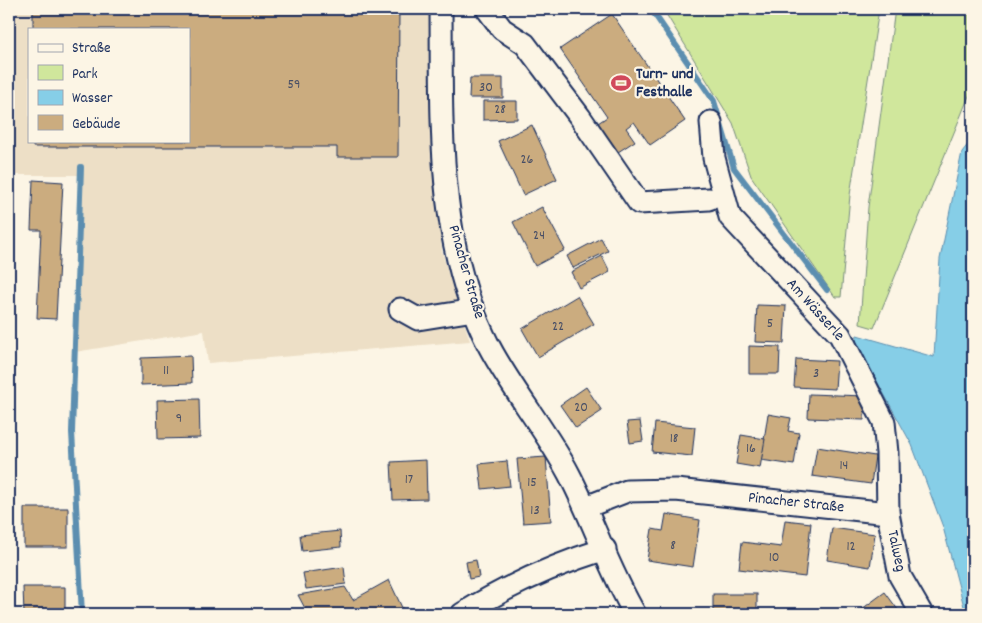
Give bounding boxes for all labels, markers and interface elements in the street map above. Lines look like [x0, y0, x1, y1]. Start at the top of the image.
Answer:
legend [28, 28, 190, 142]
text: Straße [72, 38, 111, 60]
place label: Turn- und Festhalle [636, 63, 694, 104]
text: Park [72, 64, 98, 86]
sports icon: Turn- und Festhalle [610, 72, 632, 94]
house number: 59 [288, 75, 300, 95]
house number: 30 [479, 78, 493, 98]
text: Wasser [72, 88, 113, 110]
house number: 28 [494, 100, 506, 120]
text: Gebäude [72, 114, 121, 136]
house number: 26 [521, 150, 534, 170]
street label: Pinacher Straße [442, 222, 490, 322]
house number: 24 [533, 226, 545, 246]
street label: Am Wässerle [780, 273, 850, 347]
house number: 5 [767, 314, 773, 334]
house number: 22 [552, 317, 564, 337]
house number: 11 [163, 361, 169, 381]
house number: 3 [813, 364, 819, 384]
house number: 20 [574, 398, 588, 418]
house number: 9 [176, 409, 182, 429]
house number: 18 [670, 429, 679, 449]
house number: 16 [746, 439, 756, 459]
house number: 14 [840, 456, 848, 476]
house number: 17 [405, 470, 413, 490]
house number: 15 [527, 473, 537, 493]
street label: Pinacher Straße [747, 487, 845, 519]
house number: 13 [530, 501, 540, 521]
street label: Talweg [880, 528, 912, 574]
house number: 8 [670, 536, 676, 556]
house number: 12 [846, 537, 856, 557]
house number: 10 [769, 548, 779, 568]

